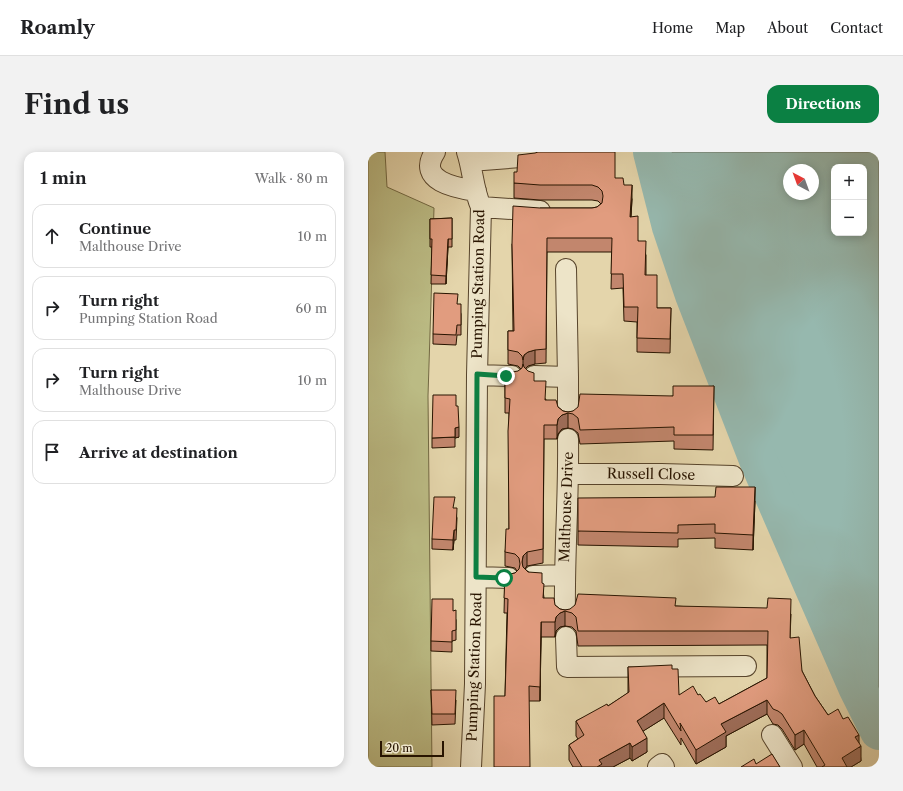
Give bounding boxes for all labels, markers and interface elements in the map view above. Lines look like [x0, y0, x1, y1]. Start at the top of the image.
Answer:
text: Roamly [20, 16, 95, 39]
text: Home [652, 19, 693, 37]
text: Map [715, 19, 745, 37]
text: About [767, 19, 808, 37]
text: Contact [830, 19, 883, 37]
button: Directions [767, 85, 879, 123]
text: Find us [24, 87, 129, 121]
north arrow [783, 164, 819, 200]
map controls [831, 164, 867, 236]
button: + [831, 164, 867, 200]
text: 1 min [40, 168, 87, 188]
text: Walk · 80 m [255, 170, 328, 186]
button: − [831, 200, 867, 236]
street label: Pumping Station Road [468, 209, 488, 359]
text: Continue [79, 219, 151, 238]
icon: ahead [41, 225, 63, 247]
text: 10 m [298, 228, 327, 244]
text: Malthouse Drive [79, 238, 182, 254]
text: Turn right [79, 291, 159, 310]
icon: right [41, 297, 63, 319]
text: 60 m [296, 300, 327, 316]
text: Pumping Station Road [79, 310, 218, 326]
text: Turn right [79, 363, 159, 382]
route end [497, 367, 515, 385]
icon: right [41, 369, 63, 391]
text: 10 m [298, 372, 327, 388]
text: Malthouse Drive [79, 382, 182, 398]
icon: arrive [41, 441, 63, 463]
text: Arrive at destination [79, 443, 238, 462]
street label: Malthouse Drive [555, 451, 577, 563]
street label: Russell Close [607, 464, 696, 484]
route start [495, 569, 513, 587]
street label: Pumping Station Road [462, 592, 486, 742]
scale bar [380, 739, 444, 758]
text: 20 m [386, 741, 412, 755]

